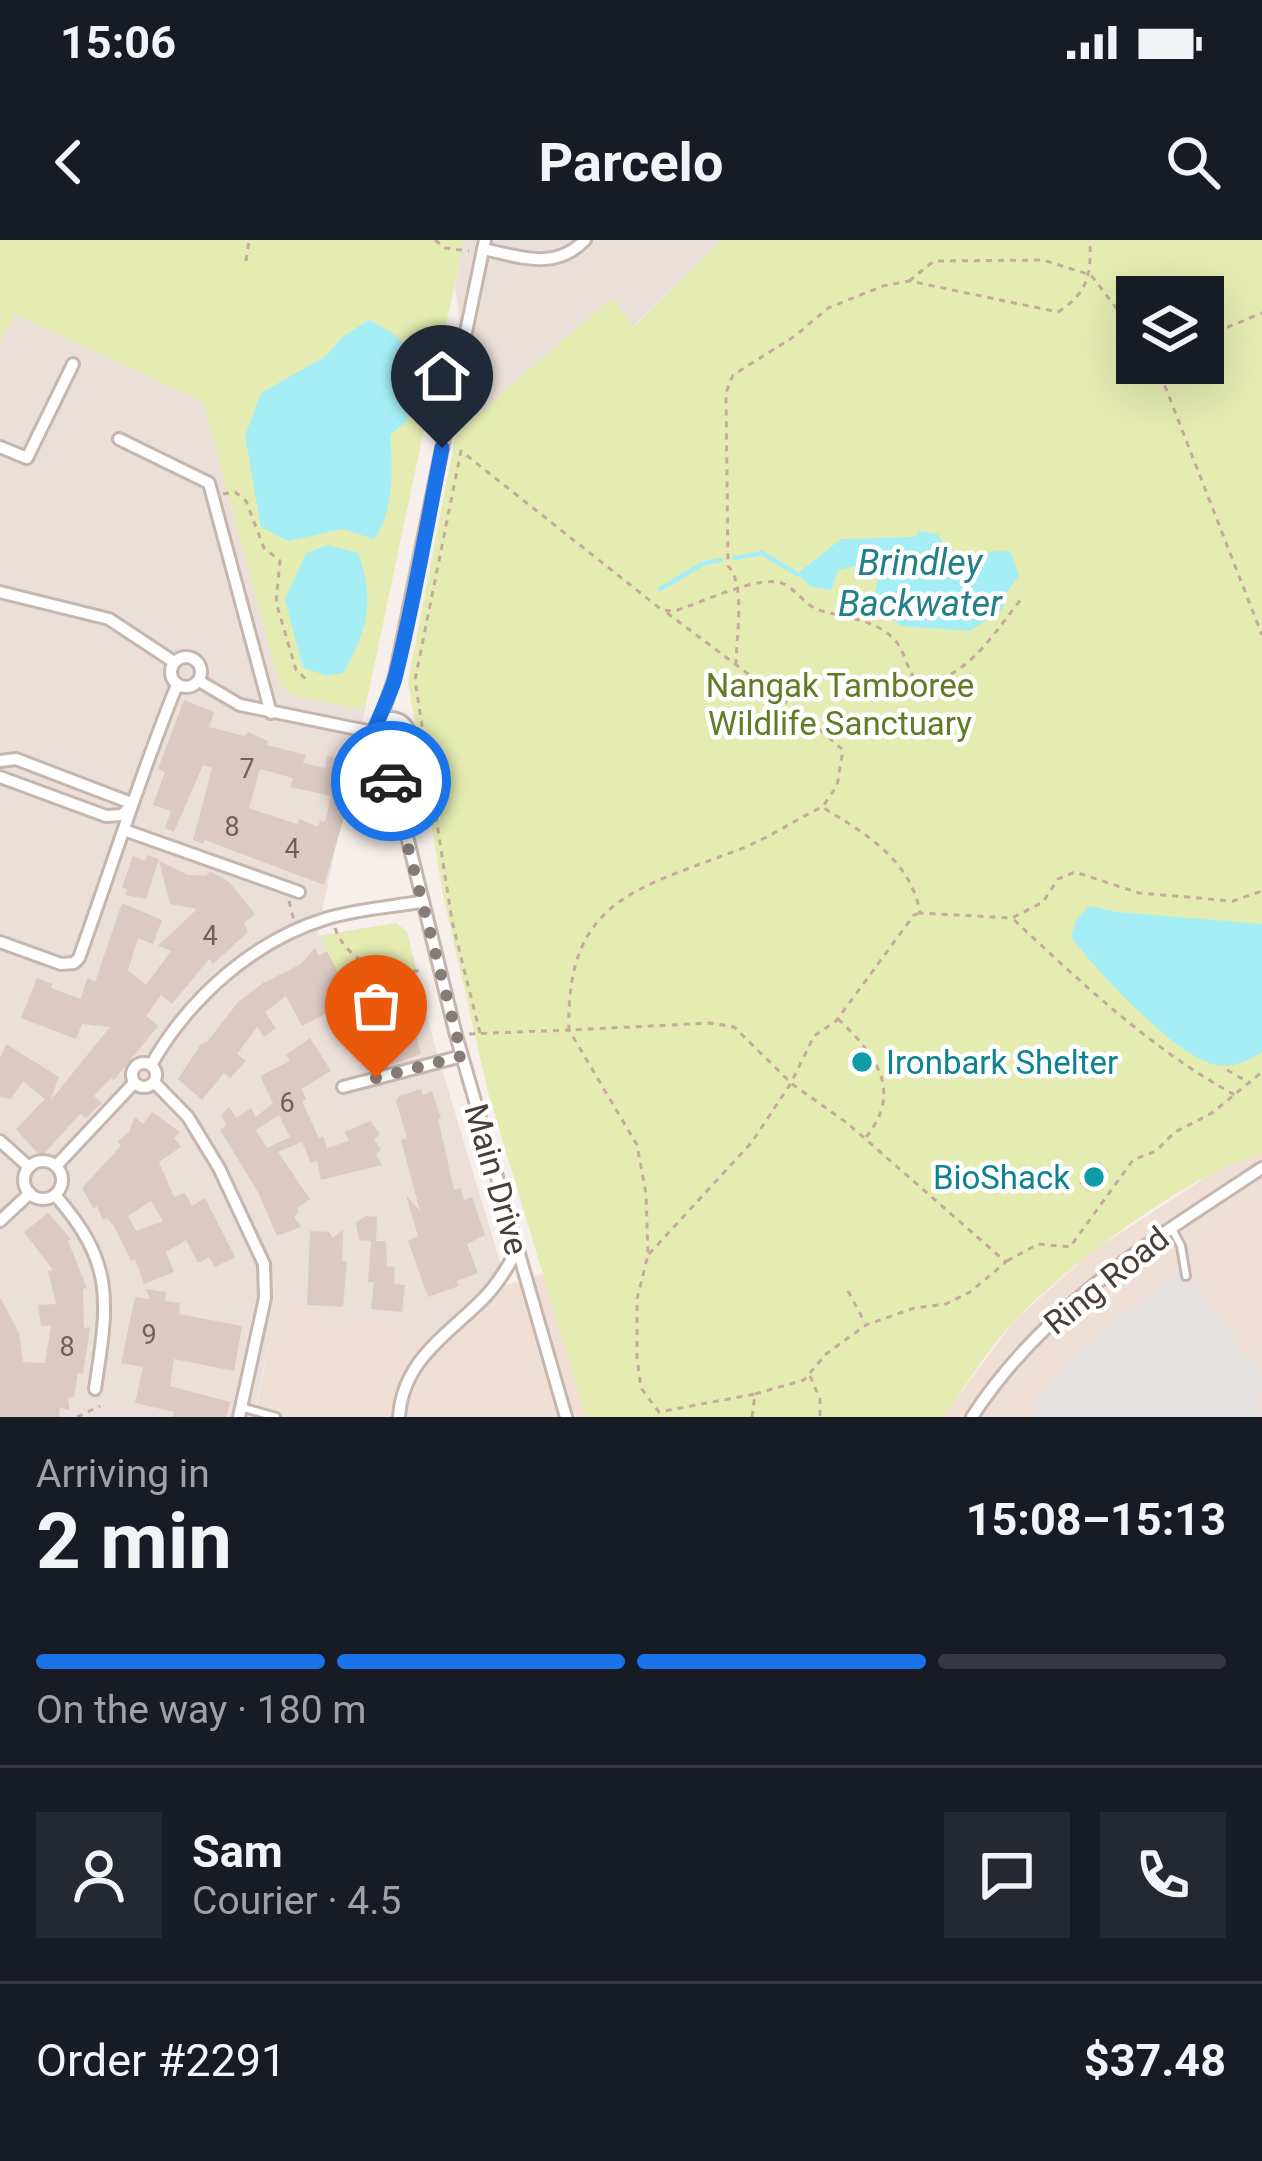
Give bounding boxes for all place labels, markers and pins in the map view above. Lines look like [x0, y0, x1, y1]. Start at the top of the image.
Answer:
pin [391, 325, 493, 448]
pin [325, 955, 427, 1078]
place label: Ironbark Shelter [886, 1043, 1118, 1082]
marker: Ironbark Shelter [849, 1049, 875, 1075]
place label: BioShack [933, 1158, 1070, 1197]
marker: BioShack [1081, 1164, 1107, 1190]

